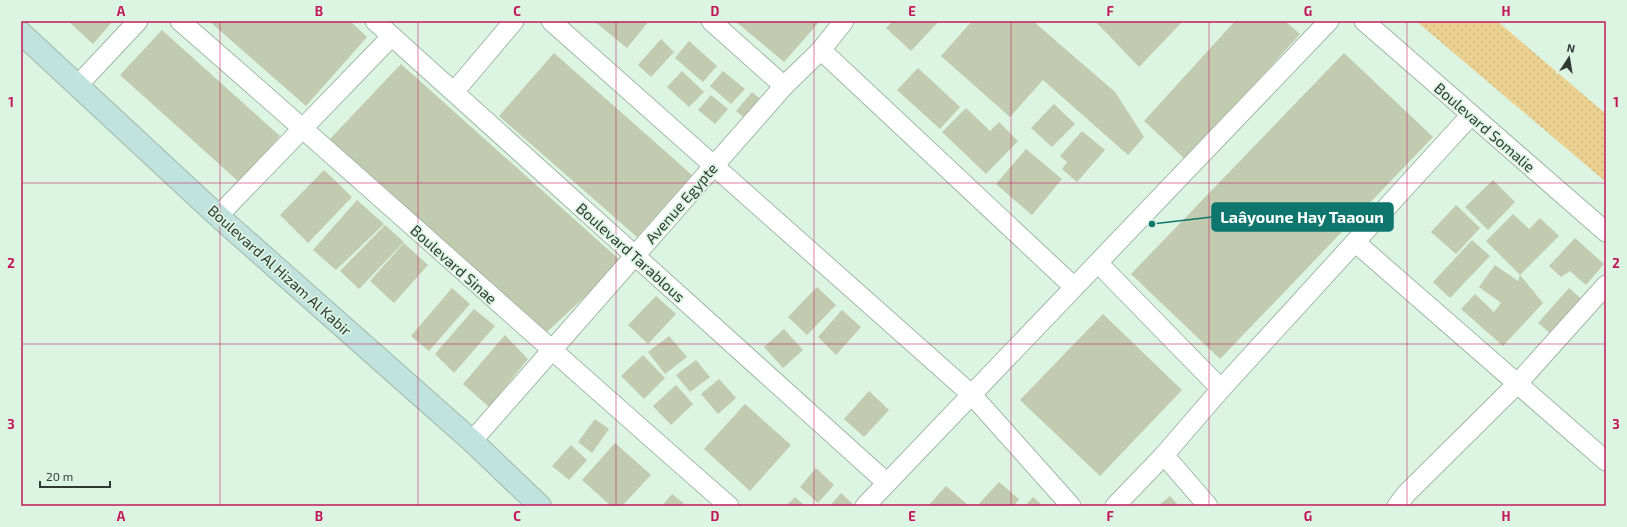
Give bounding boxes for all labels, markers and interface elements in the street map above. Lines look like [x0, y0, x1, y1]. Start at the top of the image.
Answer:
text: A [117, 3, 126, 19]
text: B [315, 3, 323, 19]
text: C [513, 3, 521, 19]
text: D [711, 3, 720, 19]
text: E [908, 3, 916, 19]
text: F [1106, 3, 1114, 19]
text: G [1304, 3, 1312, 19]
text: H [1502, 3, 1511, 19]
north arrow [1549, 38, 1589, 78]
text: N [1566, 41, 1576, 55]
street label: Boulevard Somalie [1431, 78, 1539, 176]
text: 1 [8, 94, 14, 110]
text: 1 [1613, 94, 1619, 110]
street label: Avenue Egypte [641, 159, 721, 247]
street label: Boulevard Tarablous [573, 199, 689, 305]
street label: Boulevard Al Hizam Al Kabir [204, 201, 356, 339]
callout: Laâyoune Hay Taaoun [1212, 203, 1393, 231]
text: Laâyoune Hay Taaoun [1220, 207, 1384, 227]
street label: Boulevard Sinae [407, 221, 501, 307]
text: 2 [7, 255, 15, 271]
text: 2 [1612, 255, 1620, 271]
text: 3 [7, 416, 15, 432]
text: 3 [1612, 416, 1620, 432]
scale bar [40, 463, 110, 489]
text: 20 m [46, 469, 73, 483]
text: A [117, 508, 126, 524]
text: B [315, 508, 323, 524]
text: C [513, 508, 521, 524]
text: D [711, 508, 720, 524]
text: E [908, 508, 916, 524]
text: F [1106, 508, 1114, 524]
text: G [1304, 508, 1312, 524]
text: H [1502, 508, 1511, 524]

